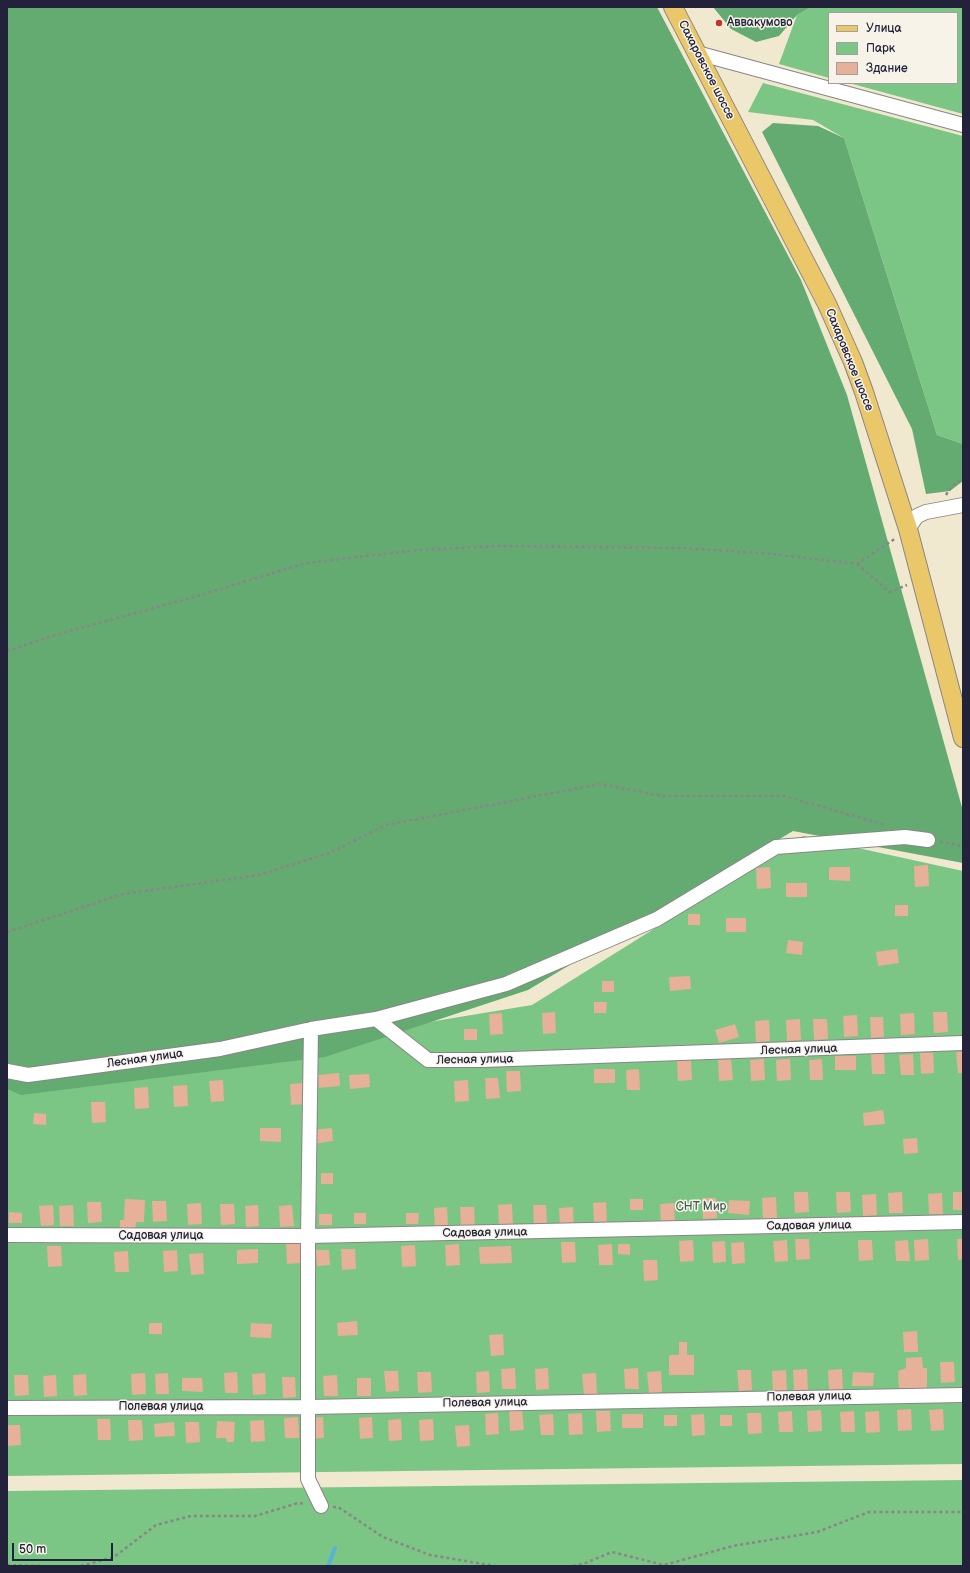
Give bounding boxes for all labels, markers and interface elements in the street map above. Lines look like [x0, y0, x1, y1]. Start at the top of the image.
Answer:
legend [828, 12, 958, 84]
place label: Аввакумово [727, 16, 793, 30]
street label: Сахаровское шоссе [675, 18, 737, 122]
marker: Аввакумово [714, 18, 724, 28]
text: Улица [866, 21, 902, 36]
text: Парк [866, 41, 895, 56]
text: Здание [866, 61, 908, 76]
street label: Сахаровское шоссе [822, 307, 876, 413]
street label: Лесная улица [760, 1041, 838, 1059]
street label: Лесная улица [106, 1046, 184, 1072]
street label: Лесная улица [436, 1052, 514, 1068]
park label: СНТ Мир [676, 1200, 726, 1214]
street label: Садовая улица [766, 1218, 852, 1234]
street label: Садовая улица [442, 1225, 528, 1241]
street label: Садовая улица [118, 1229, 204, 1243]
street label: Полевая улица [766, 1389, 852, 1405]
street label: Полевая улица [442, 1395, 528, 1411]
street label: Полевая улица [118, 1400, 204, 1414]
scale bar [14, 1535, 115, 1561]
text: 50 m [19, 1542, 46, 1557]

